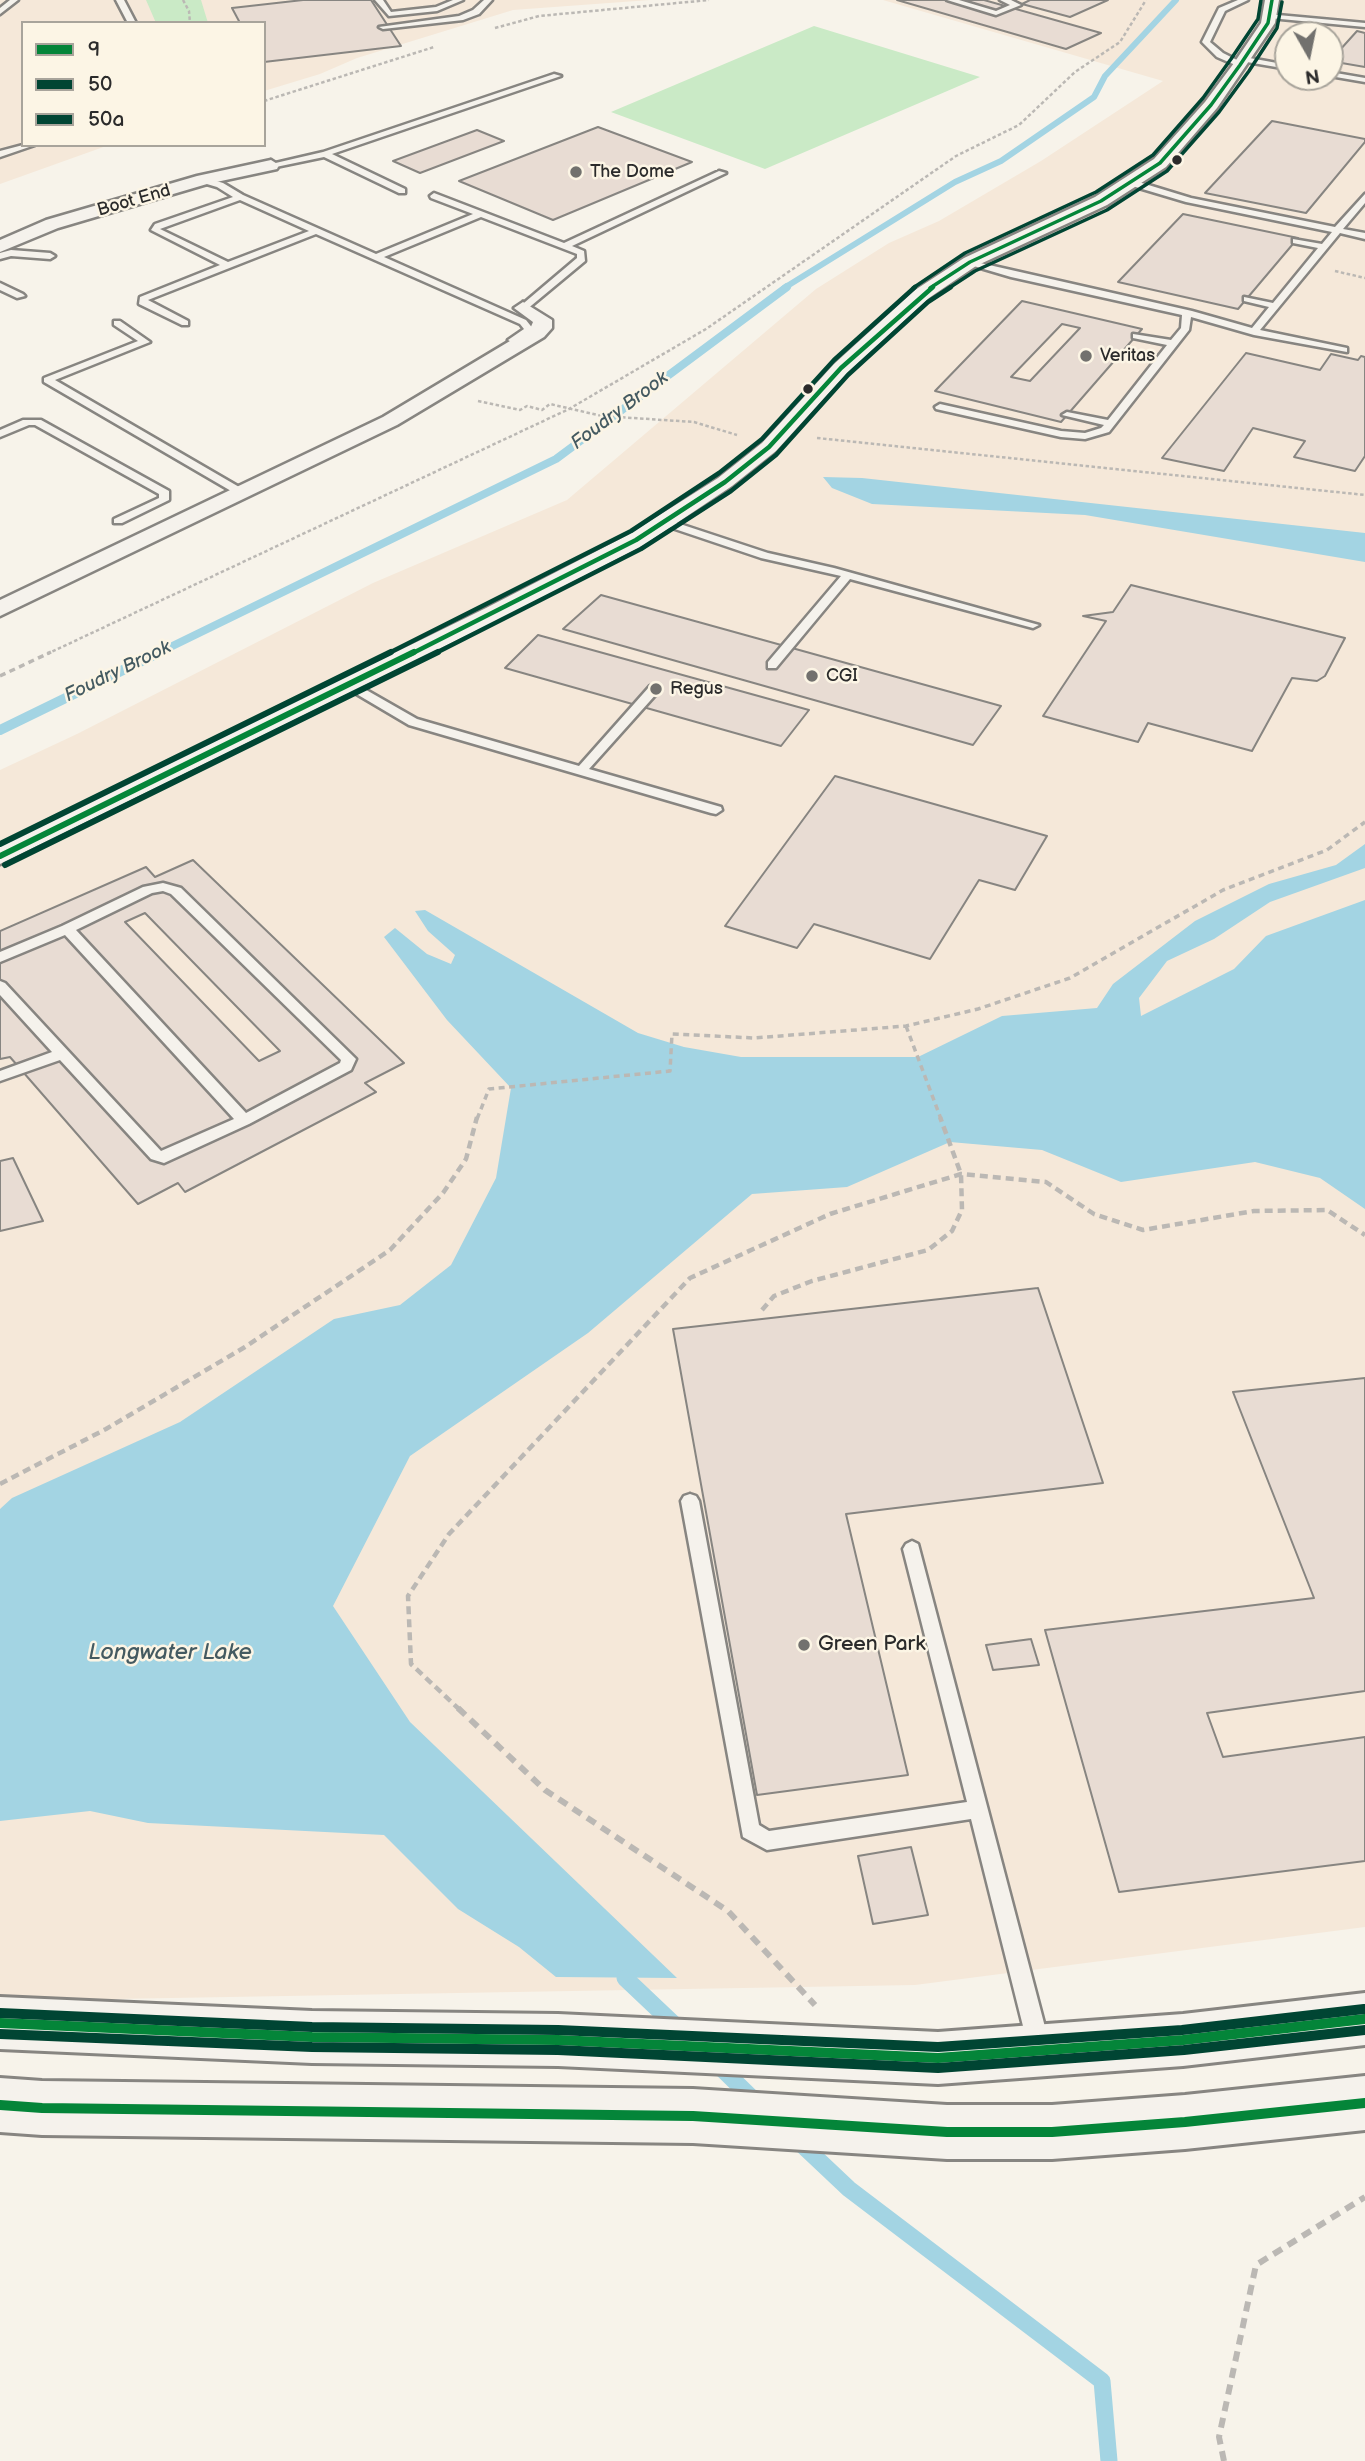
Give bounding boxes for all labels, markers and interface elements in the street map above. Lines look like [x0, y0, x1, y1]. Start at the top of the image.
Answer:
legend [21, 21, 266, 147]
north arrow [1274, 21, 1344, 91]
text: 9 [88, 37, 100, 62]
text: N [1303, 63, 1321, 88]
text: 50 [88, 72, 112, 97]
text: 50a [88, 107, 124, 132]
unlabelled marker [1170, 153, 1184, 167]
place label: The Dome [590, 161, 674, 183]
marker: The Dome [568, 164, 584, 180]
street label: Boot End [95, 180, 173, 222]
place label: Veritas [1100, 345, 1155, 367]
marker: Veritas [1078, 348, 1094, 364]
water label: Foudry Brook [567, 367, 673, 455]
unlabelled marker [801, 382, 815, 396]
water label: Foudry Brook [61, 636, 175, 708]
place label: CGI [826, 665, 858, 687]
marker: CGI [804, 668, 820, 684]
place label: Regus [670, 678, 723, 700]
marker: Regus [648, 681, 664, 697]
place label: Green Park [818, 1632, 925, 1658]
marker: Green Park [796, 1637, 812, 1653]
water label: Longwater Lake [88, 1639, 252, 1667]

